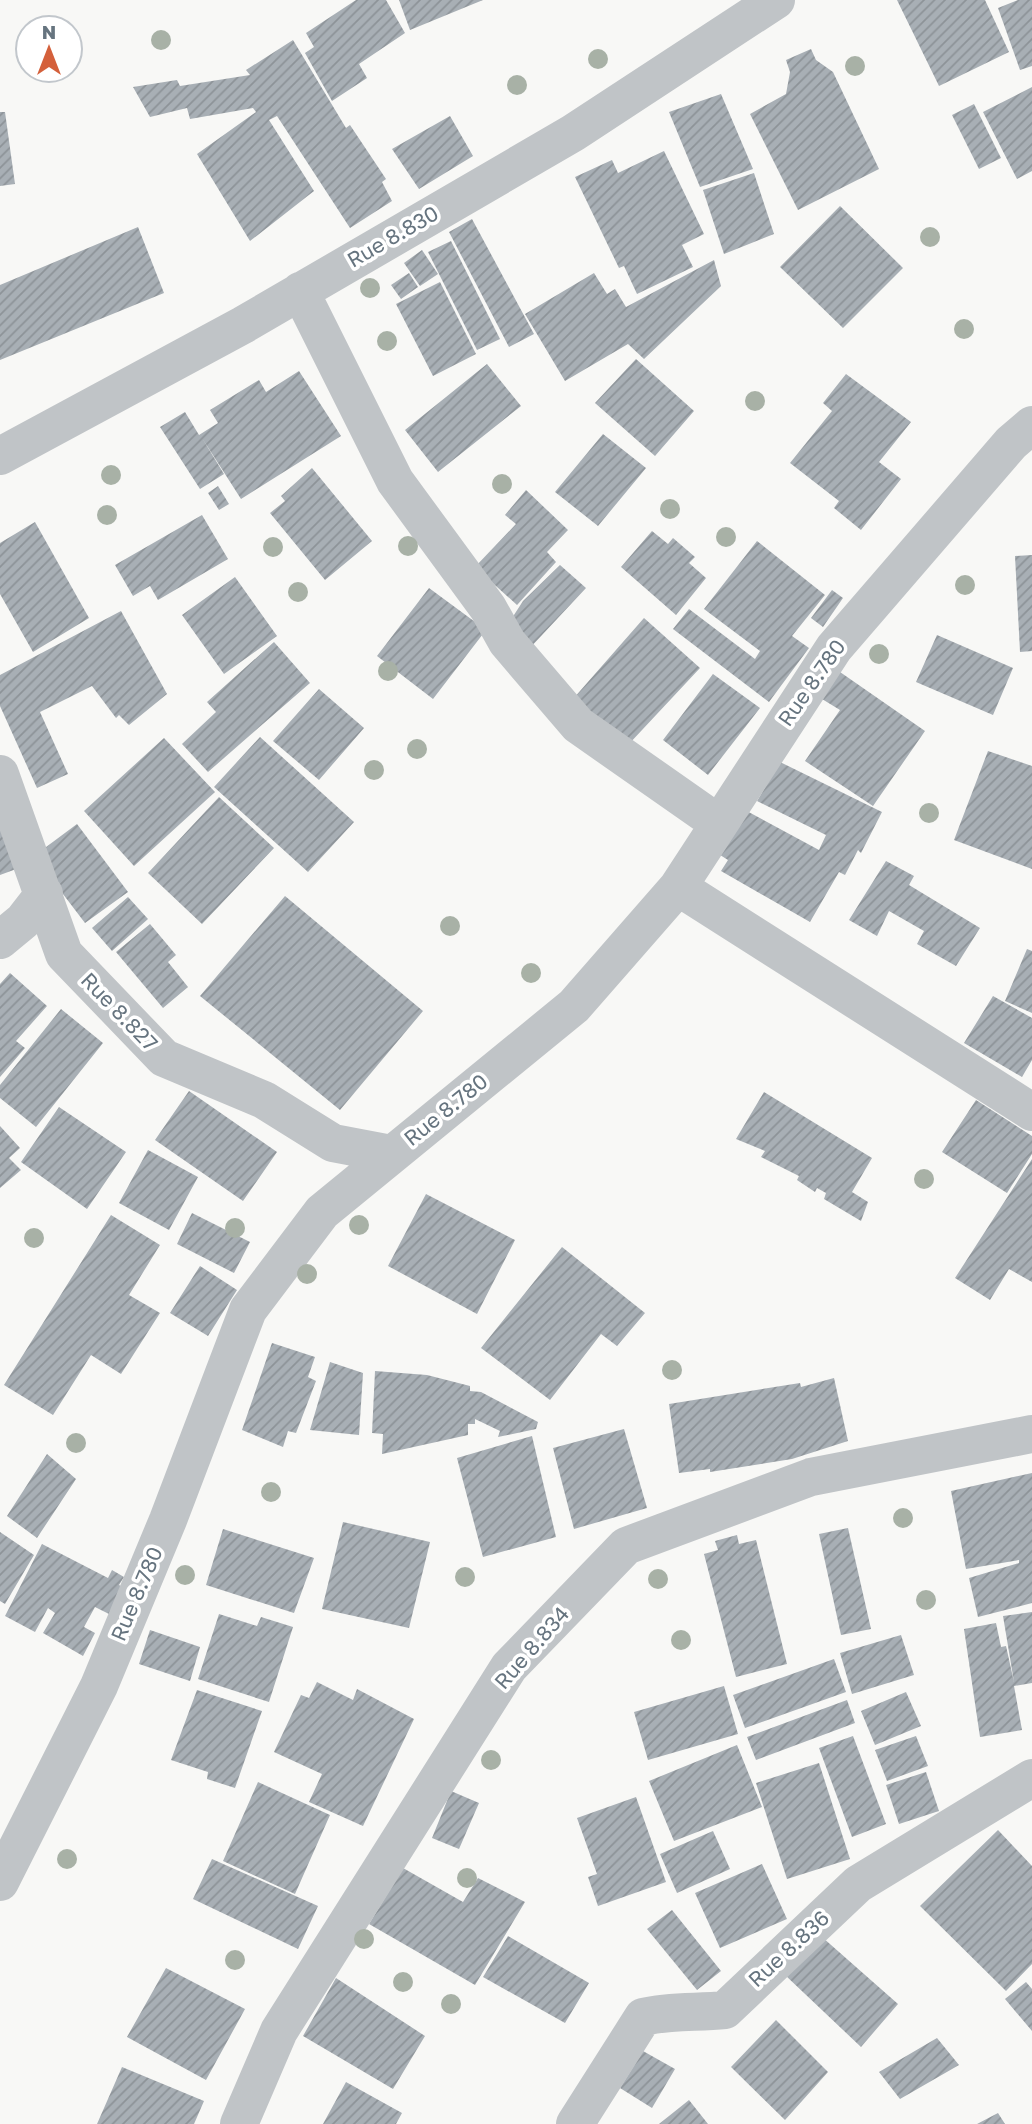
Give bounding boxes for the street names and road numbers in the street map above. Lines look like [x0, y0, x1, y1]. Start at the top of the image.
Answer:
street label: Rue 8.830 [342, 200, 443, 273]
street label: Rue 8.780 [772, 634, 851, 731]
street label: Rue 8.827 [76, 967, 164, 1056]
street label: Rue 8.780 [398, 1068, 492, 1151]
street label: Rue 8.780 [105, 1542, 168, 1645]
street label: Rue 8.834 [488, 1601, 574, 1694]
street label: Rue 8.836 [743, 1904, 834, 1992]

